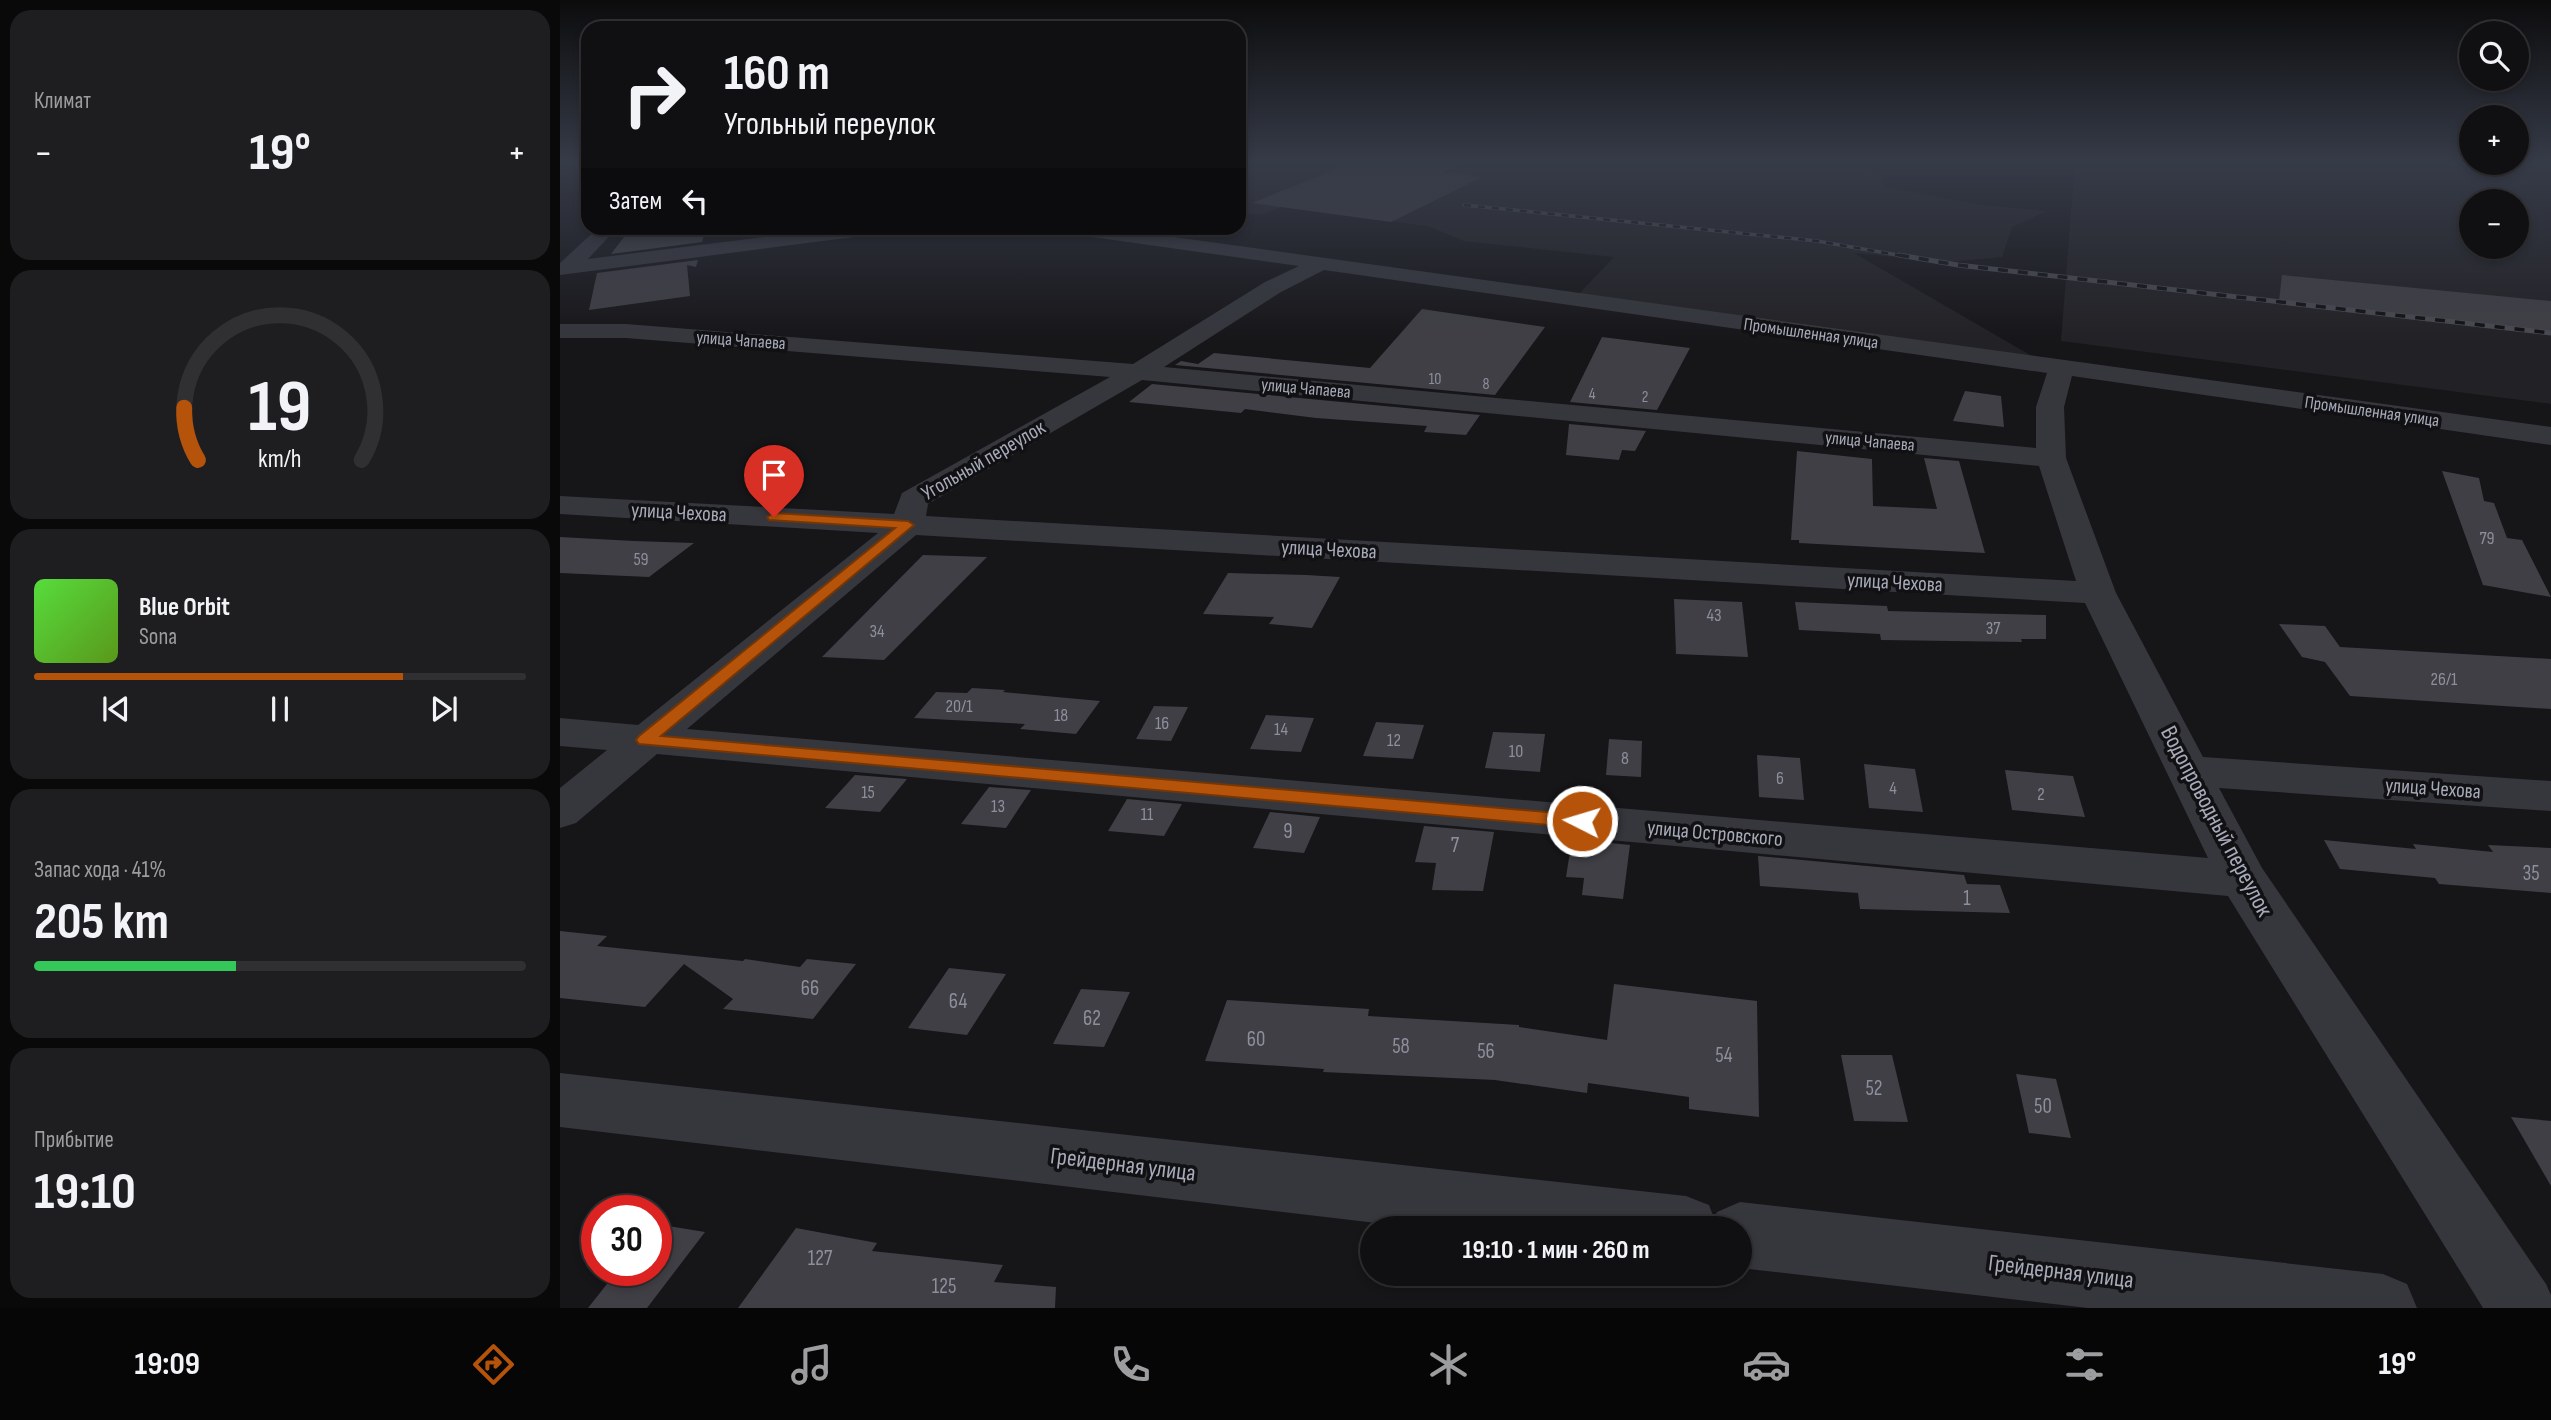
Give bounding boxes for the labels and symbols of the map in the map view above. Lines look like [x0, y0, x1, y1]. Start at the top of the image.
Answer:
street label: Промышленная улица [1742, 314, 1880, 353]
street label: улица Чапаева [696, 327, 786, 354]
house number: 10 [1429, 370, 1441, 389]
street label: улица Чапаева [1260, 374, 1352, 403]
house number: 8 [1482, 375, 1490, 394]
house number: 4 [1589, 385, 1596, 404]
house number: 2 [1642, 388, 1648, 407]
street label: Промышленная улица [2303, 392, 2441, 431]
street label: Угольный переулок [917, 415, 1050, 506]
street label: улица Чапаева [1824, 427, 1916, 456]
pin [744, 445, 804, 517]
street label: улица Чехова [631, 498, 727, 527]
house number: 79 [2479, 528, 2495, 549]
street label: улица Чехова [1281, 535, 1377, 564]
house number: 59 [633, 549, 649, 570]
street label: улица Чехова [1847, 568, 1943, 597]
house number: 43 [1706, 605, 1722, 626]
house number: 37 [1986, 618, 2001, 639]
house number: 34 [869, 621, 885, 642]
house number: 26/1 [2431, 669, 2458, 690]
house number: 20/1 [946, 696, 973, 717]
house number: 18 [1054, 705, 1068, 726]
house number: 16 [1155, 713, 1169, 734]
house number: 14 [1274, 719, 1288, 740]
street label: Водопроводный переулок [2154, 721, 2280, 922]
house number: 12 [1387, 730, 1401, 751]
house number: 10 [1509, 741, 1523, 762]
house number: 8 [1621, 748, 1629, 769]
house number: 6 [1776, 768, 1784, 789]
street label: улица Чехова [2384, 773, 2482, 804]
house number: 4 [1889, 778, 1897, 799]
house number: 15 [861, 782, 875, 803]
position arrow [1545, 784, 1619, 858]
house number: 2 [2037, 784, 2045, 805]
house number: 13 [991, 796, 1005, 817]
house number: 11 [1141, 804, 1154, 825]
street label: улица Островского [1646, 815, 1784, 852]
house number: 9 [1283, 819, 1293, 844]
house number: 7 [1451, 833, 1460, 858]
house number: 35 [2522, 861, 2540, 886]
house number: 1 [1963, 886, 1971, 911]
house number: 66 [801, 976, 819, 1001]
house number: 64 [949, 989, 967, 1014]
house number: 62 [1083, 1006, 1101, 1031]
house number: 60 [1247, 1027, 1265, 1052]
house number: 58 [1392, 1034, 1410, 1059]
house number: 56 [1477, 1039, 1495, 1064]
house number: 54 [1715, 1043, 1733, 1068]
house number: 52 [1865, 1076, 1883, 1101]
house number: 50 [2034, 1094, 2052, 1119]
street label: Грейдерная улица [1049, 1141, 1197, 1188]
speed limit sign: 30 [581, 1195, 672, 1286]
house number: 127 [808, 1246, 833, 1271]
street label: Грейдерная улица [1987, 1248, 2135, 1295]
house number: 125 [932, 1274, 956, 1299]

